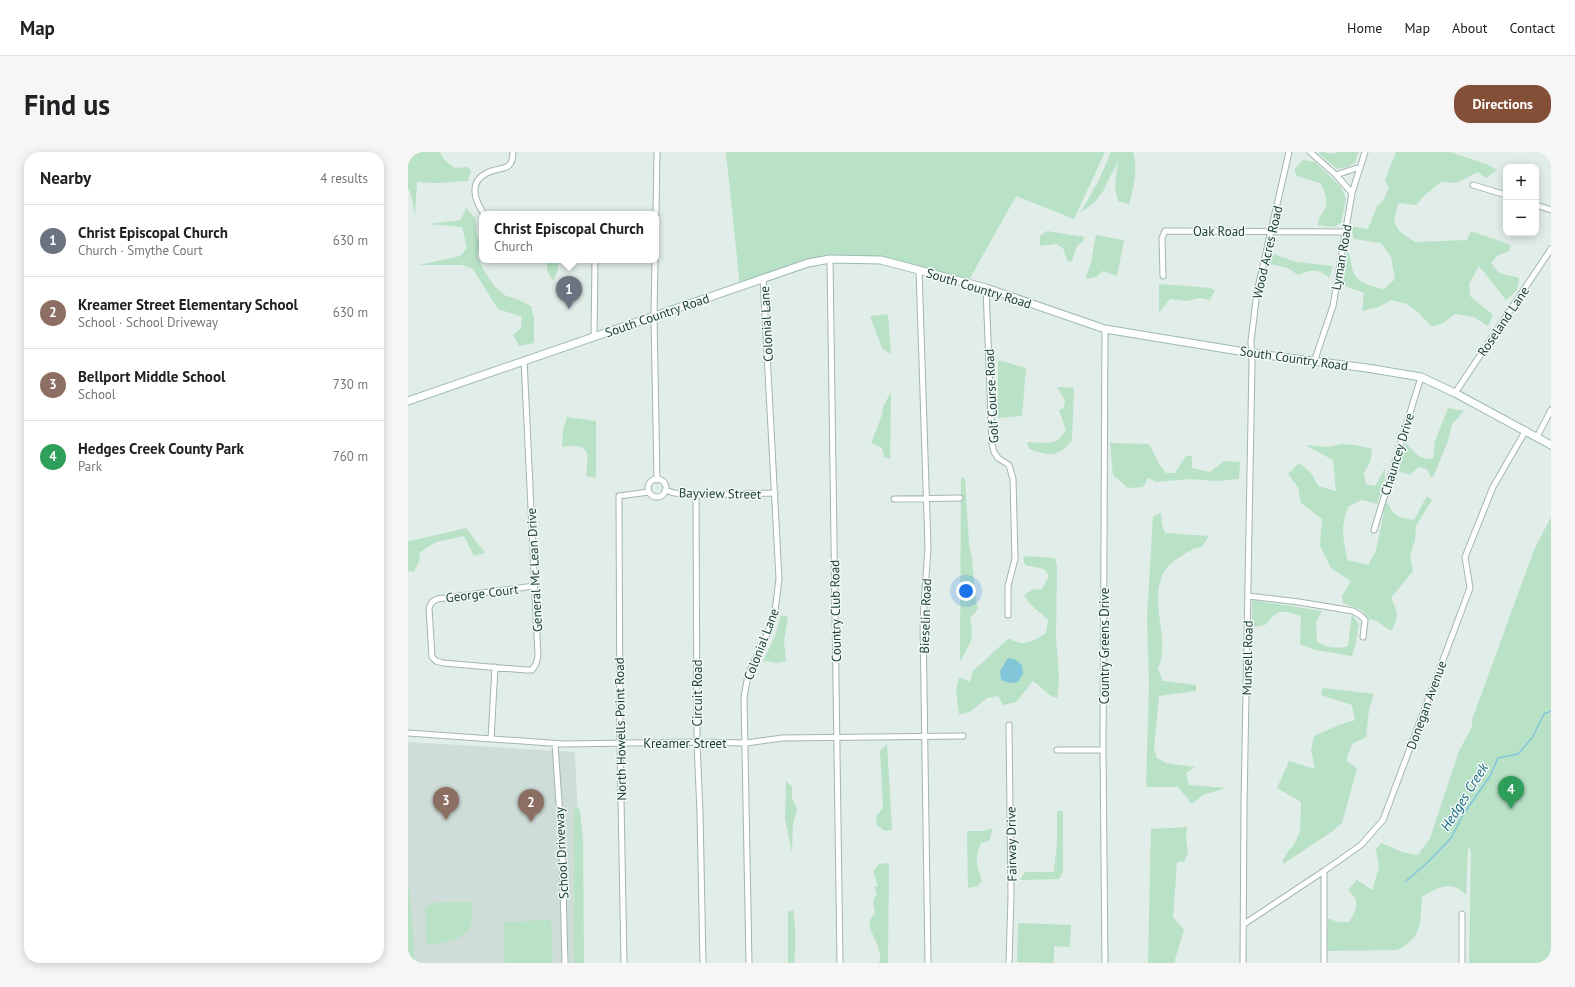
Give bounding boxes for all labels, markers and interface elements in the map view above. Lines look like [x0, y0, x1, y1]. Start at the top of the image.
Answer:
text: Map [20, 16, 55, 40]
text: Home [1347, 19, 1382, 37]
text: Map [1404, 19, 1430, 37]
text: About [1452, 19, 1488, 37]
text: Contact [1510, 19, 1555, 37]
button: Directions [1454, 85, 1551, 123]
text: Find us [24, 86, 110, 123]
map controls [1503, 164, 1539, 236]
button: + [1503, 164, 1539, 200]
text: Nearby [40, 167, 91, 189]
text: 4 results [320, 170, 368, 187]
button: − [1503, 200, 1539, 236]
street label: Wood Acres Road [1249, 204, 1286, 300]
popup [479, 211, 659, 263]
text: Christ Episcopal Church [494, 219, 644, 238]
text: Christ Episcopal Church [78, 223, 228, 242]
street label: Oak Road [1193, 223, 1245, 240]
street label: Lyman Road [1327, 223, 1356, 291]
text: 1 [49, 232, 57, 249]
text: 630 m [333, 232, 368, 249]
text: Church [494, 238, 533, 255]
text: Church · Smythe Court [78, 242, 203, 259]
street label: South Country Road [924, 264, 1034, 313]
pin: 1 [556, 276, 582, 309]
street label: Roseland Lane [1474, 283, 1533, 359]
street label: Colonial Lane [756, 286, 777, 362]
street label: South Country Road [603, 290, 712, 341]
text: Kreamer Street Elementary School [78, 295, 298, 314]
text: 2 [49, 304, 57, 321]
text: 630 m [333, 304, 368, 321]
text: School · School Driveway [78, 314, 218, 331]
street label: South Country Road [1239, 342, 1349, 375]
street label: Golf Course Road [981, 348, 1002, 444]
text: Bellport Middle School [78, 367, 225, 386]
text: 3 [49, 376, 57, 393]
text: 730 m [333, 376, 368, 393]
text: School [78, 386, 116, 403]
street label: Chauncey Drive [1377, 411, 1418, 497]
text: Hedges Creek County Park [78, 439, 244, 458]
text: 4 [49, 448, 57, 465]
text: 760 m [333, 448, 368, 465]
text: Park [78, 458, 102, 475]
street label: Bayview Street [679, 484, 762, 503]
street label: General Mc Lean Drive [523, 507, 546, 633]
street label: Country Club Road [826, 560, 845, 662]
street label: Bieselin Road [916, 578, 935, 654]
street label: George Court [445, 581, 520, 606]
your location [956, 581, 976, 601]
street label: Country Greens Drive [1096, 588, 1113, 704]
street label: Colonial Lane [740, 606, 783, 683]
street label: Munsell Road [1238, 620, 1257, 696]
street label: North Howells Point Road [611, 657, 630, 801]
street label: Donegan Avenue [1403, 658, 1450, 752]
street label: Circuit Road [689, 659, 706, 727]
street label: Kreamer Street [643, 735, 727, 752]
water label: Hedges Creek [1436, 759, 1492, 834]
pin: 4 [1498, 776, 1524, 809]
pin: 3 [433, 787, 459, 820]
pin: 2 [518, 789, 544, 822]
street label: Fairway Drive [1002, 806, 1021, 882]
street label: School Driveway [551, 807, 572, 899]

